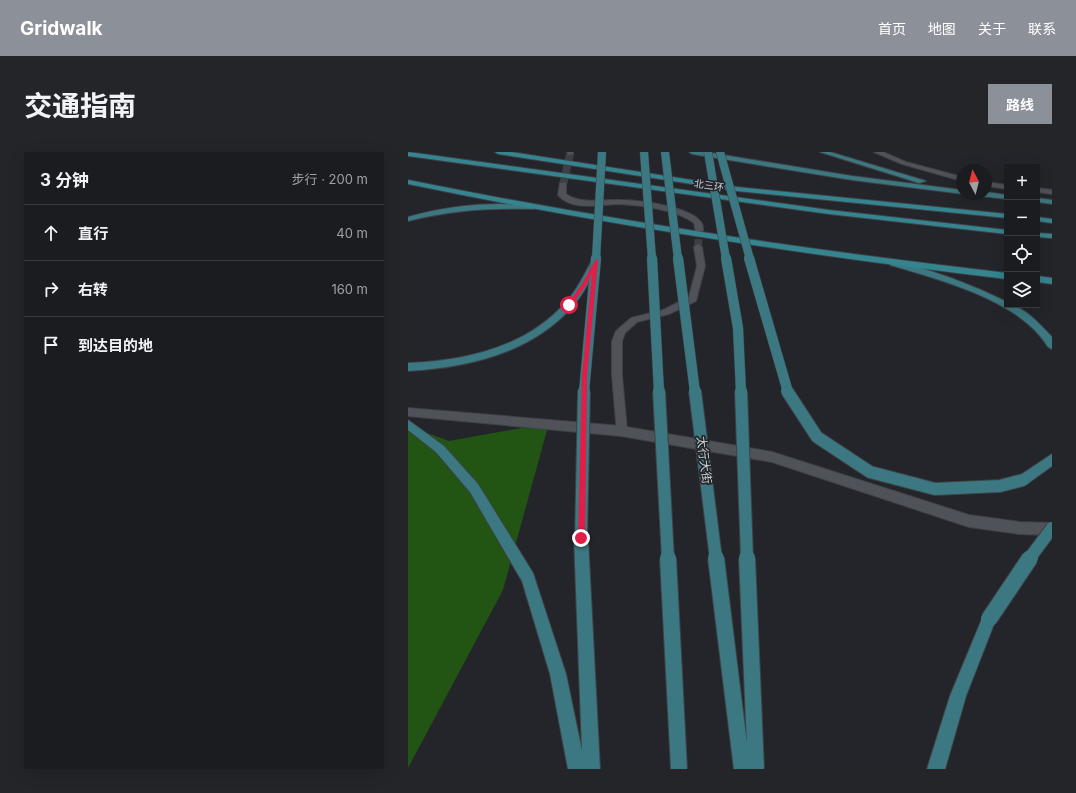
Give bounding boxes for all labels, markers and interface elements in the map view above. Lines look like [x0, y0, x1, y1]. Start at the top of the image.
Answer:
text: Gridwalk [20, 17, 103, 40]
text: 首页 [878, 20, 906, 37]
text: 地图 [928, 20, 956, 37]
text: 关于 [978, 20, 1006, 37]
text: 联系 [1028, 20, 1056, 37]
button: 路线 [988, 84, 1052, 124]
text: 交通指南 [24, 89, 136, 123]
north arrow [956, 164, 992, 200]
map controls [1004, 164, 1040, 308]
button: + [1004, 164, 1040, 200]
text: 3 分钟 [40, 170, 89, 190]
text: 步行 · 200 m [292, 171, 368, 187]
street label: 北三环 [693, 177, 725, 193]
button: − [1004, 200, 1040, 236]
icon: ahead [40, 222, 62, 244]
text: 直行 [78, 224, 108, 243]
text: 40 m [336, 225, 368, 241]
button: locate [1004, 236, 1040, 272]
button: layers [1004, 272, 1040, 308]
icon: right [40, 278, 62, 300]
text: 右转 [78, 280, 108, 299]
text: 160 m [331, 281, 368, 297]
route start [560, 296, 578, 314]
icon: arrive [40, 334, 62, 356]
text: 到达目的地 [78, 336, 153, 355]
street label: 太行大街 [694, 435, 715, 485]
route end [572, 529, 590, 547]

